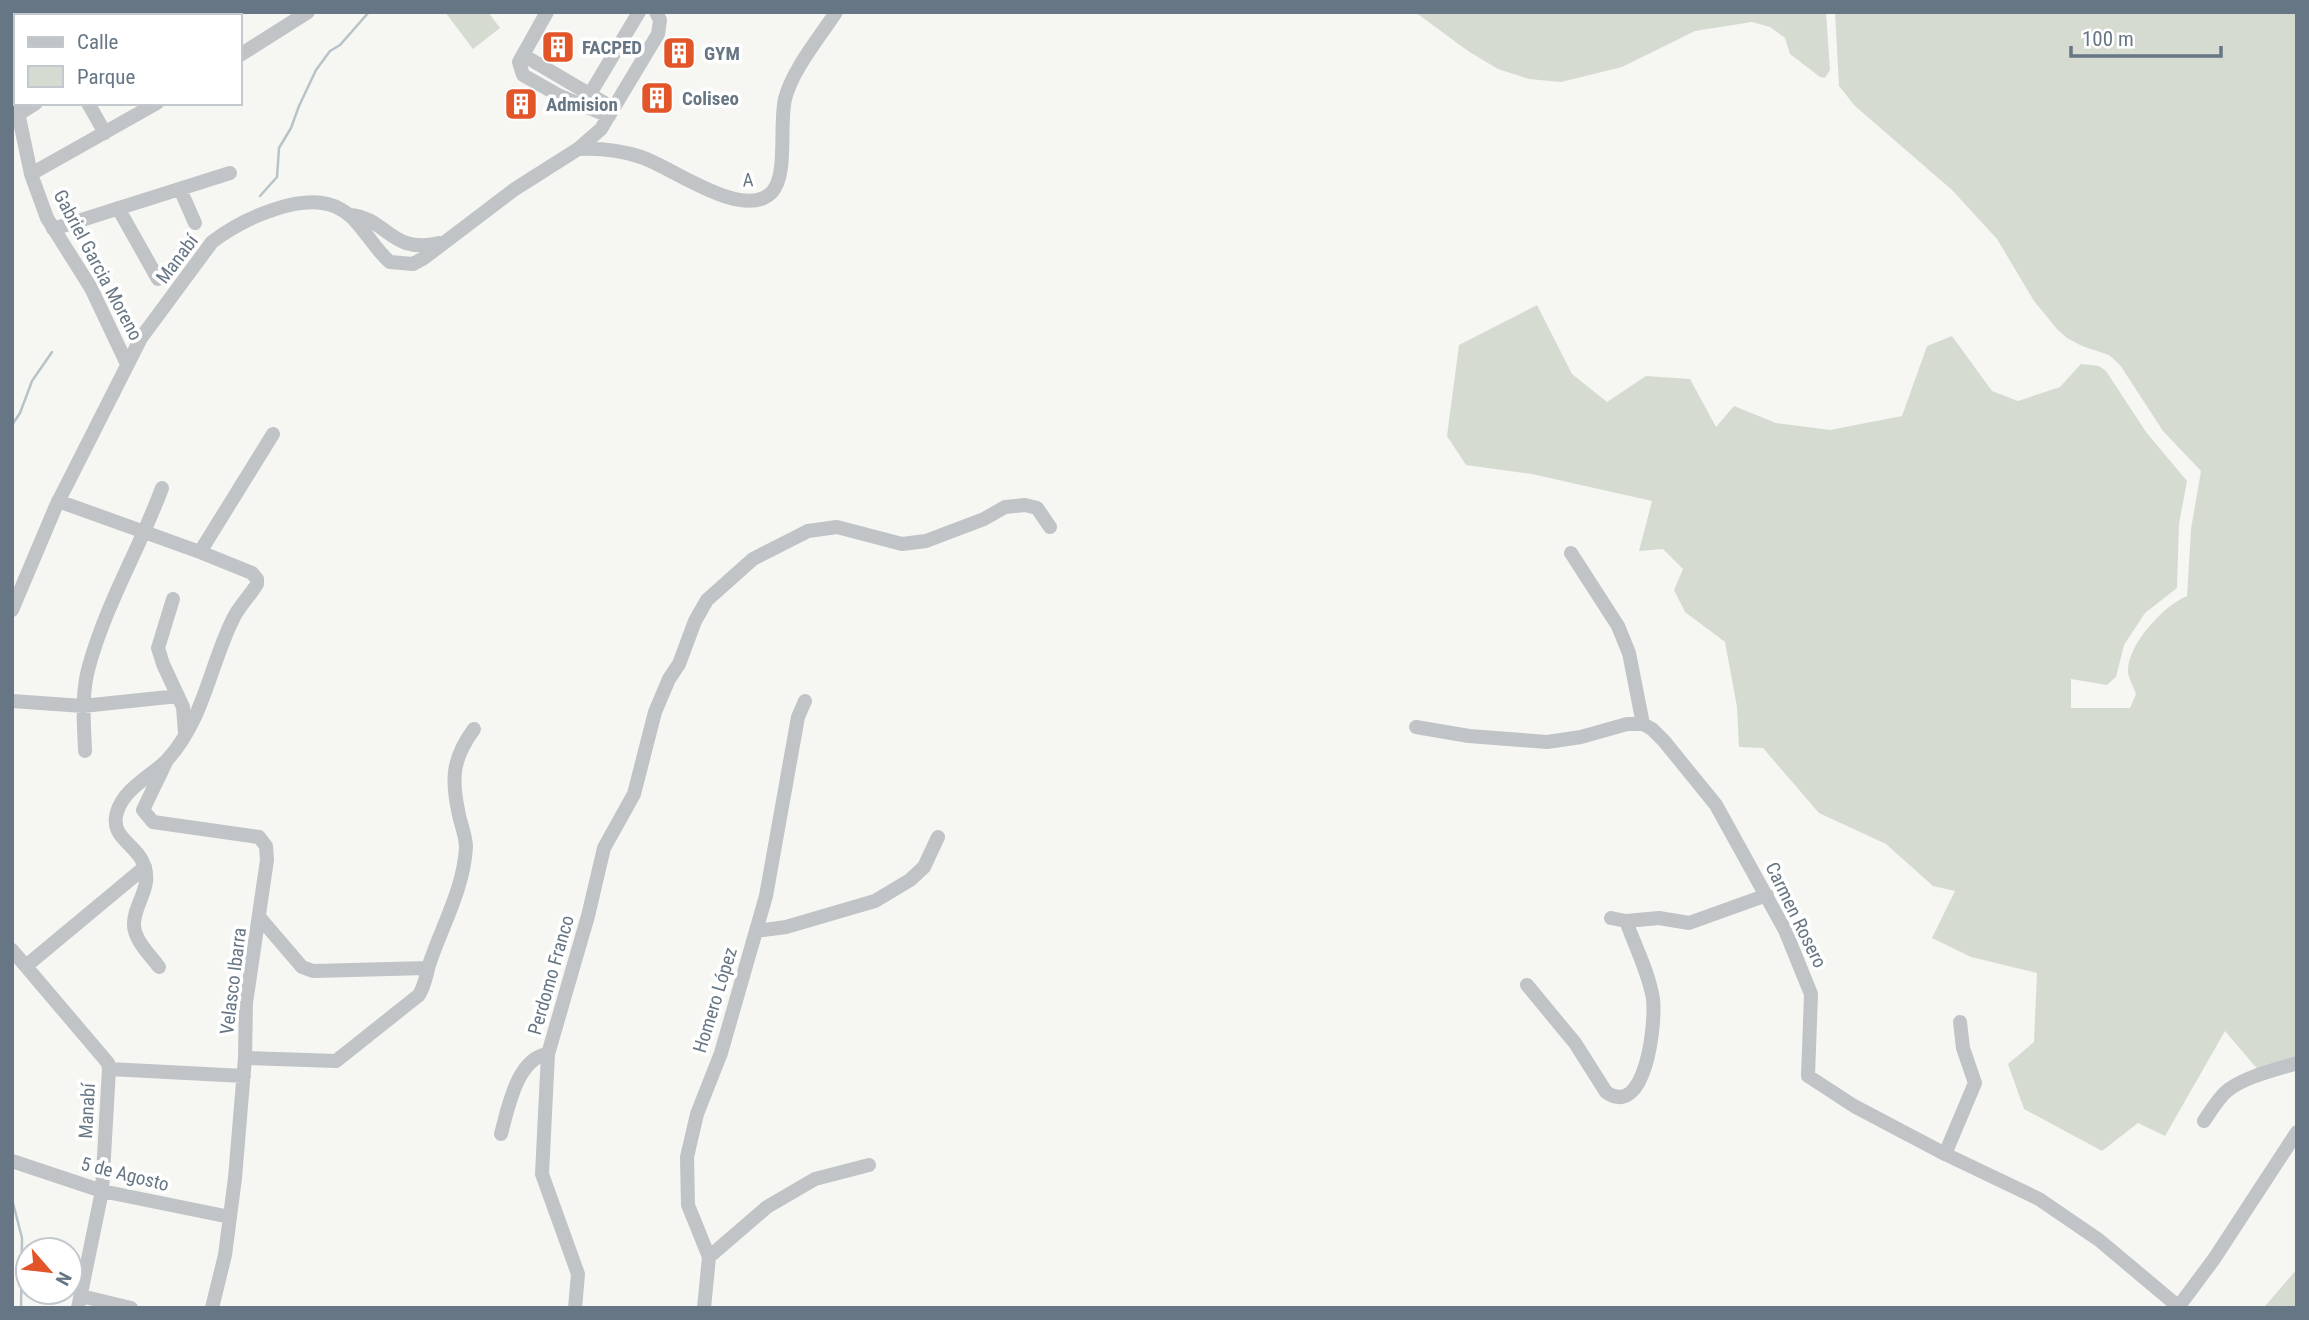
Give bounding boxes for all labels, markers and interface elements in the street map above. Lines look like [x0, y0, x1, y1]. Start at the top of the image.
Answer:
legend [14, 14, 242, 105]
scale bar [2071, 14, 2222, 58]
text: 100 m [2082, 27, 2134, 51]
building icon: FACPED [539, 28, 577, 66]
text: Calle [77, 30, 119, 54]
building icon: GYM [660, 34, 698, 72]
place label: FACPED [582, 36, 642, 59]
place label: GYM [704, 42, 740, 65]
text: Parque [77, 65, 135, 89]
building icon: Coliseo [638, 79, 676, 117]
building icon: Admision [502, 85, 540, 123]
place label: Coliseo [682, 87, 739, 110]
place label: Admision [546, 93, 618, 116]
street label: A [742, 168, 754, 192]
street label: Gabriel Garcia Moreno [49, 186, 147, 344]
street label: Manabí [151, 229, 204, 288]
street label: Carmen Rosero [1761, 858, 1831, 972]
street label: Perdomo Franco [523, 913, 579, 1037]
street label: Velasco Ibarra [215, 926, 251, 1036]
street label: Homero López [688, 944, 742, 1056]
street label: Manabí [74, 1081, 100, 1139]
street label: 5 de Agosto [79, 1152, 171, 1196]
north arrow [14, 1236, 84, 1306]
text: N [51, 1268, 76, 1289]

